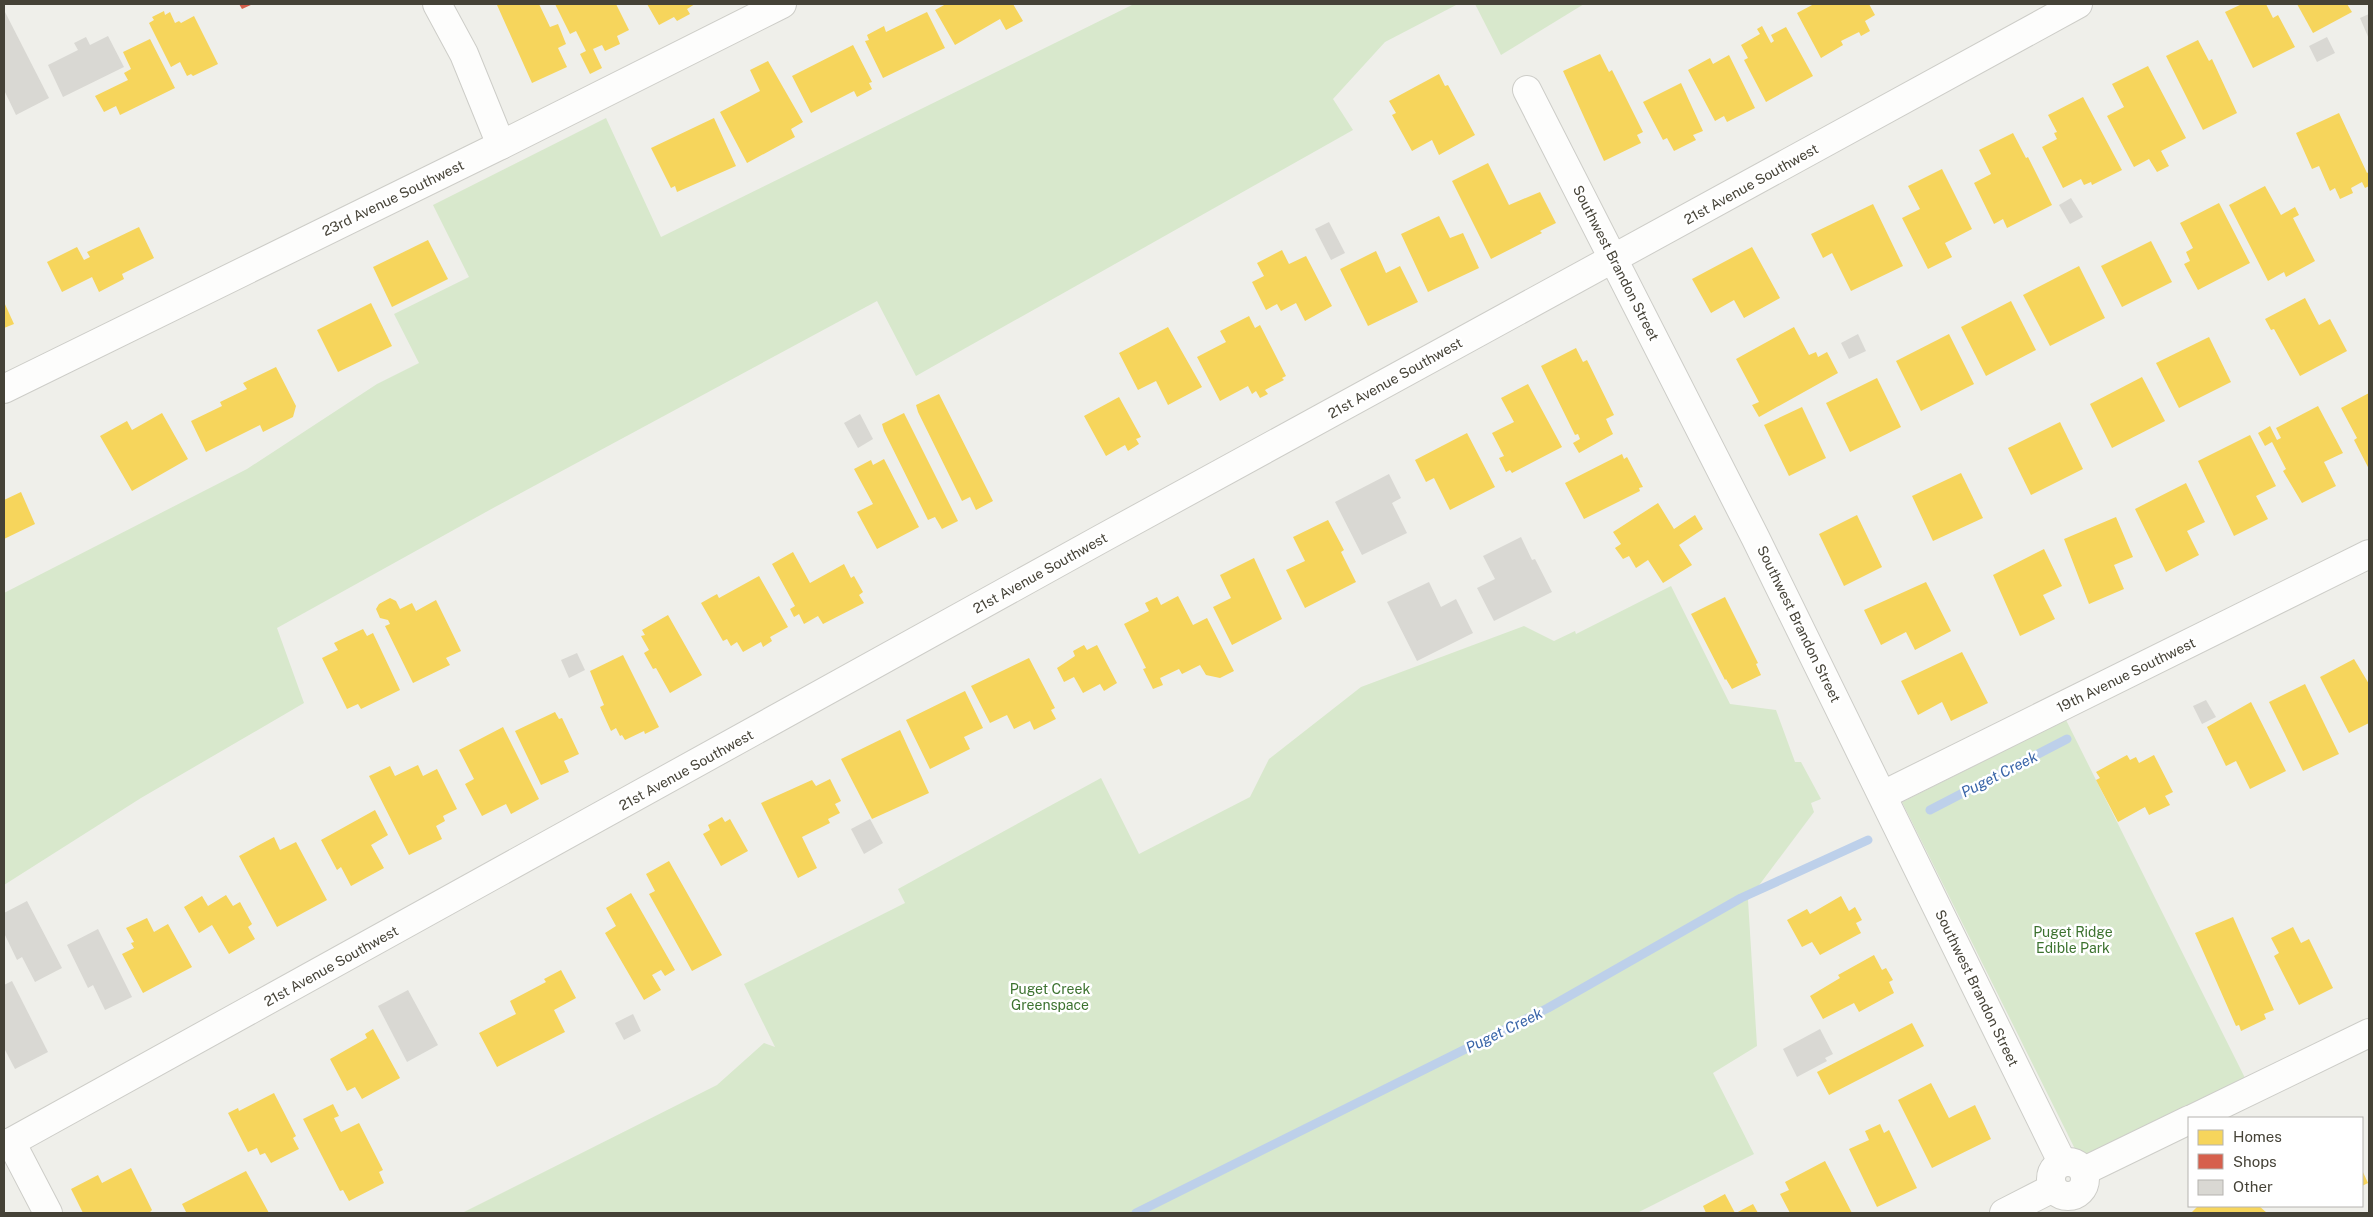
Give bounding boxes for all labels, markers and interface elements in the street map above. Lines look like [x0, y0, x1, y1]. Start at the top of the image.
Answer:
street label: 21st Avenue Southwest [1681, 140, 1821, 228]
street label: 23rd Avenue Southwest [320, 157, 466, 239]
street label: Southwest Brandon Street [1570, 183, 1662, 343]
street label: 21st Avenue Southwest [1325, 334, 1465, 422]
street label: 21st Avenue Southwest [970, 529, 1110, 617]
street label: Southwest Brandon Street [1754, 543, 1844, 705]
street label: 19th Avenue Southwest [2054, 634, 2198, 716]
street label: 21st Avenue Southwest [616, 726, 756, 814]
water label: Puget Creek [1958, 747, 2041, 800]
street label: Southwest Brandon Street [1932, 907, 2022, 1069]
street label: 21st Avenue Southwest [261, 922, 401, 1010]
park label: Puget Ridge Edible Park [2033, 924, 2113, 956]
park label: Puget Creek Greenspace [1010, 981, 1090, 1013]
water label: Puget Creek [1463, 1004, 1546, 1056]
legend [2188, 1117, 2363, 1207]
text: Homes [2233, 1128, 2282, 1145]
text: Shops [2233, 1153, 2277, 1170]
text: Other [2233, 1178, 2273, 1195]

